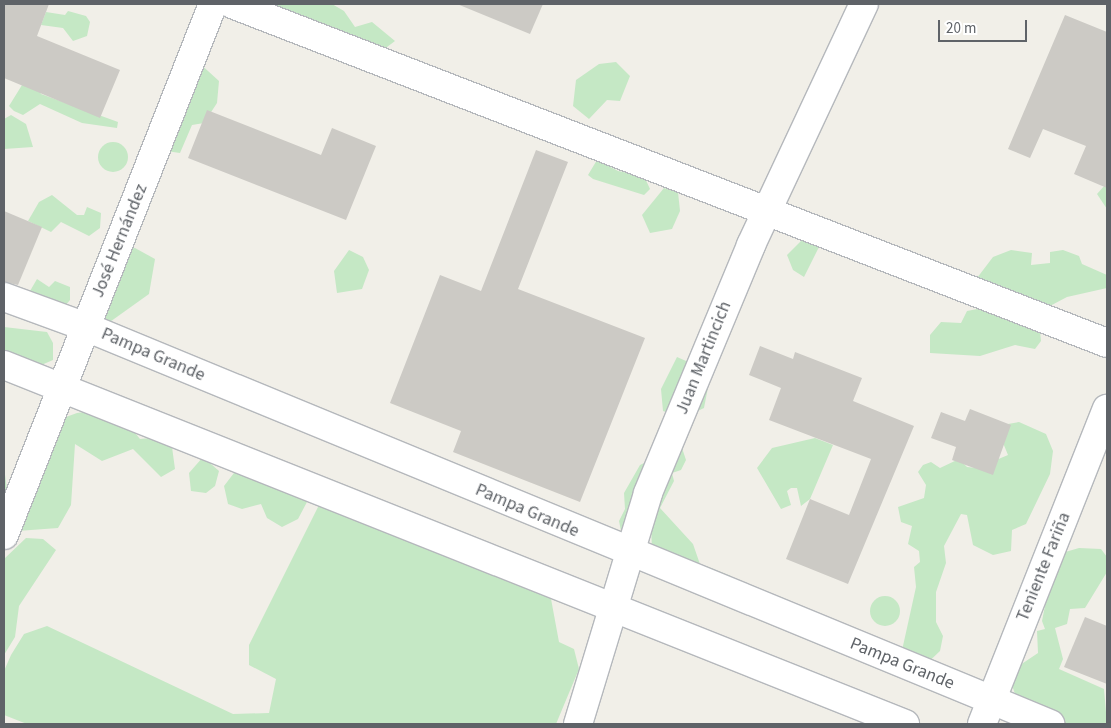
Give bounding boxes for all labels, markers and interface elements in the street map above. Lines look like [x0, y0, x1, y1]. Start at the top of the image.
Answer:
scale bar [941, 10, 1030, 42]
text: 20 m [946, 18, 976, 39]
street label: José Hernández [87, 181, 153, 301]
street label: Juan Martincich [671, 298, 737, 418]
street label: Pampa Grande [98, 323, 208, 387]
street label: Pampa Grande [472, 479, 582, 543]
street label: Teniente Fariña [1012, 509, 1076, 625]
street label: Pampa Grande [847, 633, 957, 695]

